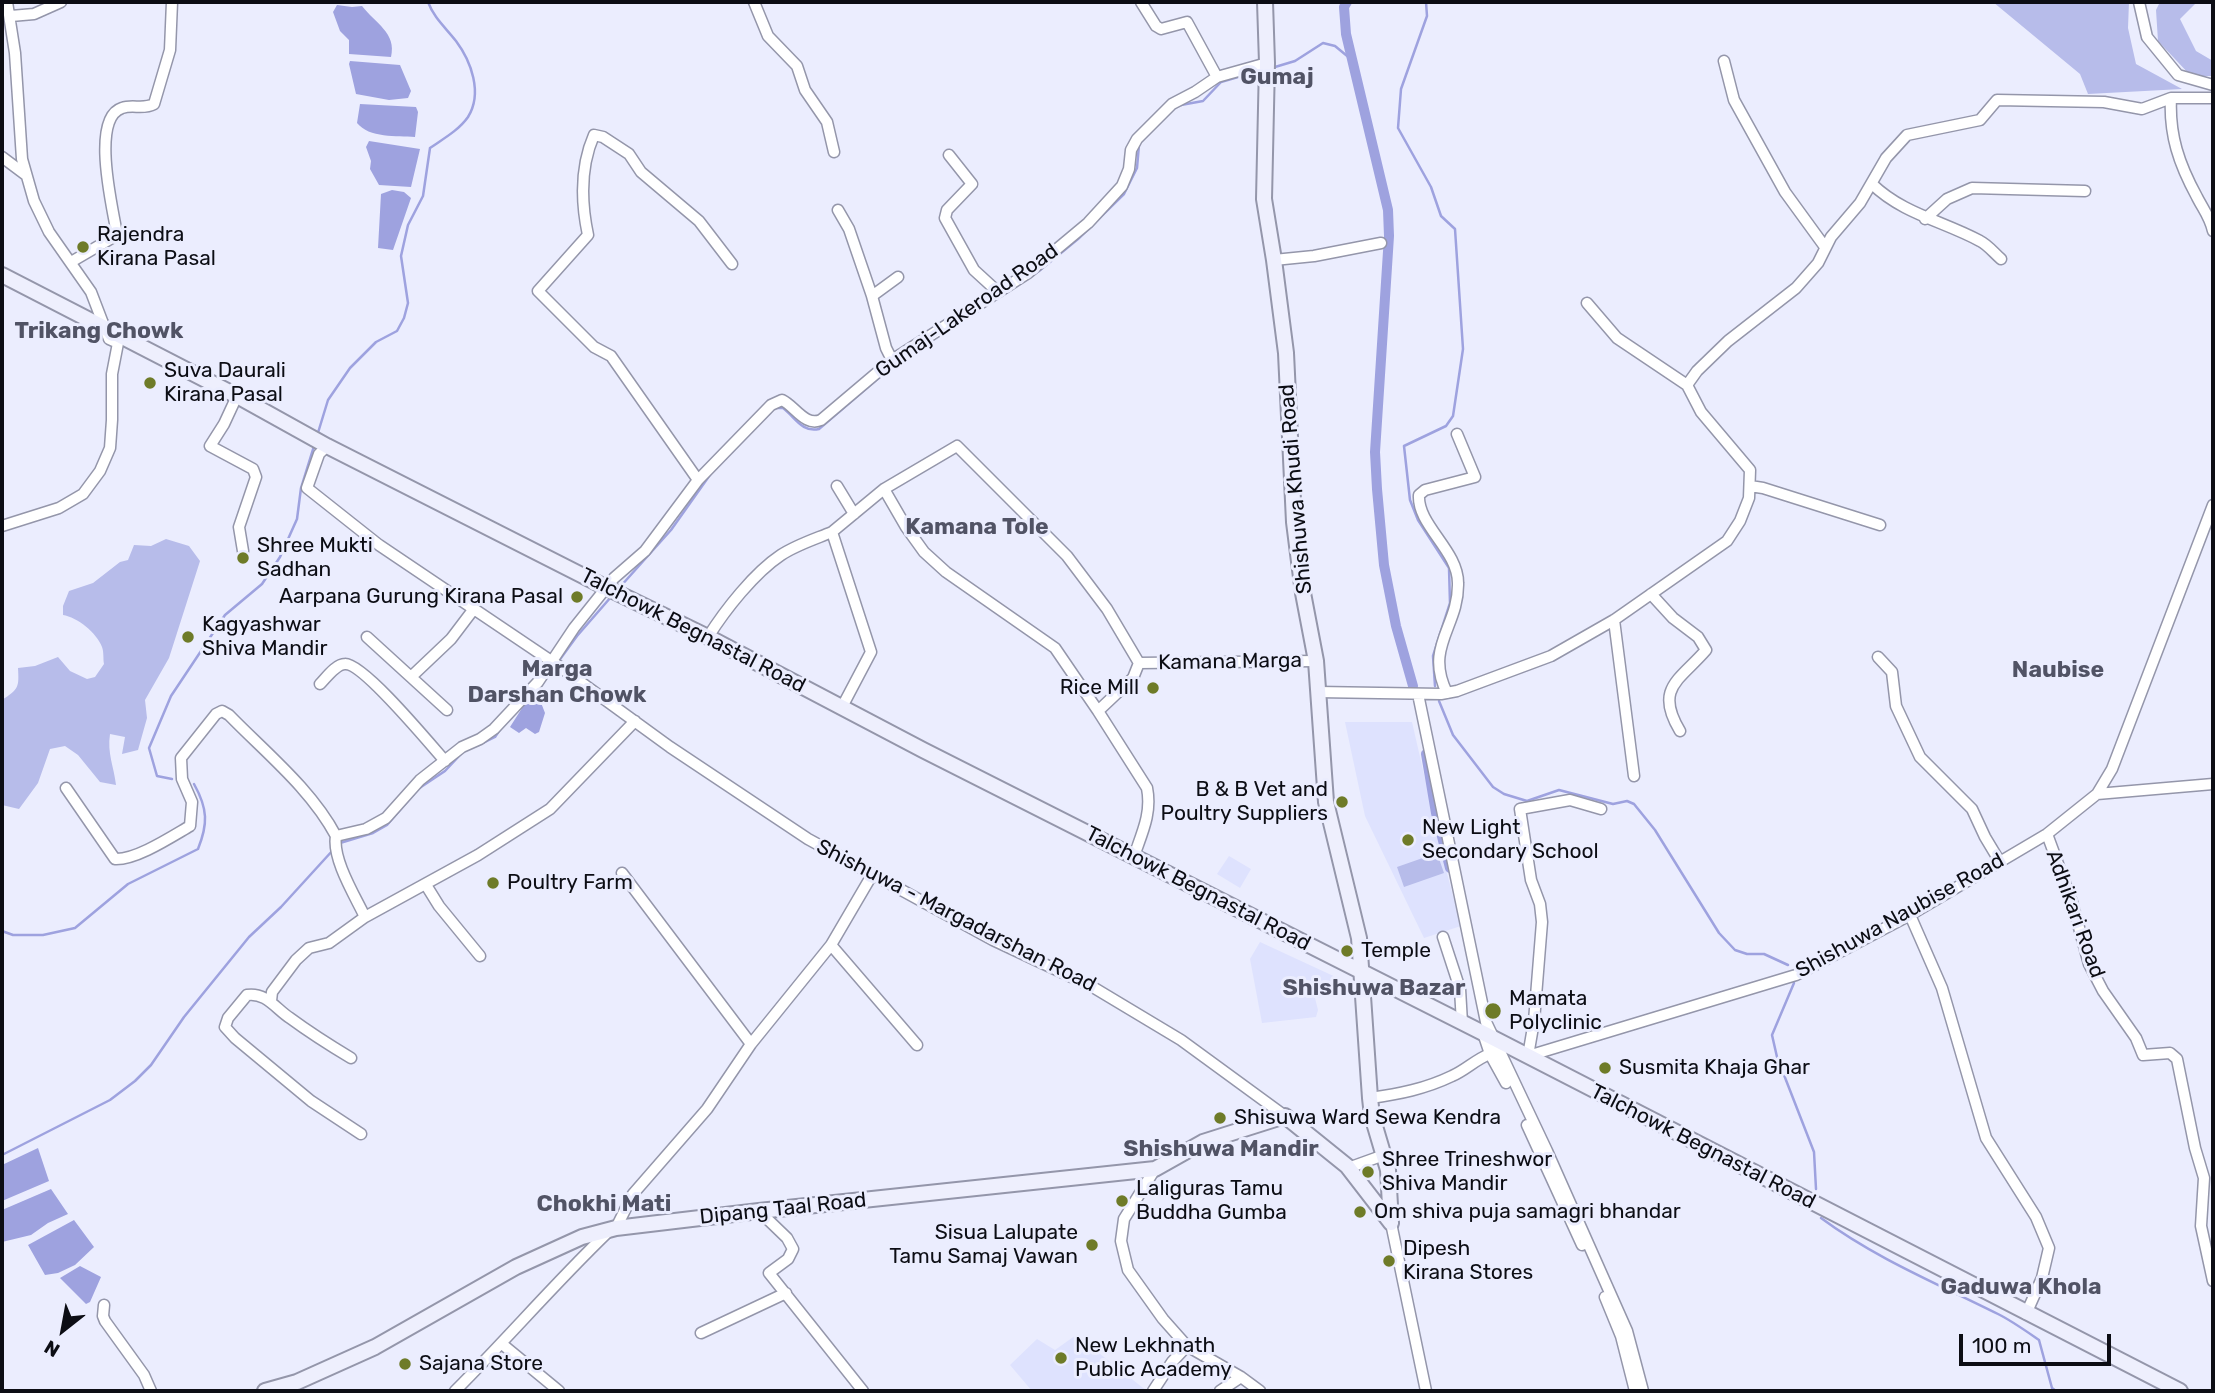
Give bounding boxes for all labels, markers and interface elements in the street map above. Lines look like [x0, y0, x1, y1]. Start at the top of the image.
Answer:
district label: Gumaj [1240, 63, 1314, 91]
place label: Rajendra Kirana Pasal [97, 222, 216, 272]
street label: Gumaj-Lakeroad Road [871, 238, 1063, 384]
marker: Rajendra Kirana Pasal [75, 239, 91, 255]
district label: Trikang Chowk [15, 317, 183, 345]
place label: Suva Daurali Kirana Pasal [164, 358, 286, 408]
marker: Suva Daurali Kirana Pasal [142, 375, 158, 391]
street label: Shishuwa Khudi Road [1274, 383, 1318, 595]
district label: Kamana Tole [905, 513, 1049, 541]
place label: Shree Mukti Sadhan [257, 533, 373, 583]
marker: Shree Mukti Sadhan [235, 550, 251, 566]
street label: Talchowk Begnastal Road [576, 563, 810, 699]
place label: Aarpana Gurung Kirana Pasal [279, 584, 563, 610]
marker: Aarpana Gurung Kirana Pasal [569, 589, 585, 605]
place label: Kagyashwar Shiva Mandir [202, 612, 327, 662]
marker: Kagyashwar Shiva Mandir [180, 629, 196, 645]
street label: Kamana Marga [1158, 648, 1302, 676]
district label: Marga Darshan Chowk [468, 655, 646, 709]
district label: Naubise [2012, 656, 2104, 684]
place label: Rice Mill [1060, 675, 1139, 701]
marker: Rice Mill [1145, 680, 1161, 696]
place label: B & B Vet and Poultry Suppliers [1161, 777, 1328, 827]
marker: B & B Vet and Poultry Suppliers [1334, 794, 1350, 810]
place label: New Light Secondary School [1422, 815, 1599, 865]
street label: Talchowk Begnastal Road [1081, 821, 1315, 957]
marker: New Light Secondary School [1400, 832, 1416, 848]
street label: Shishuwa - Margadarshan Road [812, 834, 1100, 998]
street label: Adhikari Road [2040, 846, 2110, 982]
street label: Shishuwa Naubise Road [1792, 848, 2008, 984]
place label: Poultry Farm [507, 870, 633, 896]
marker: Poultry Farm [485, 875, 501, 891]
place label: Temple [1361, 938, 1431, 964]
marker: Temple [1339, 943, 1355, 959]
district label: Shishuwa Bazar [1282, 974, 1466, 1002]
place label: Mamata Polyclinic [1509, 986, 1602, 1036]
marker: Mamata Polyclinic [1483, 1001, 1503, 1021]
place label: Susmita Khaja Ghar [1619, 1055, 1810, 1081]
marker: Susmita Khaja Ghar [1597, 1060, 1613, 1076]
street label: Talchowk Begnastal Road [1586, 1079, 1820, 1215]
place label: Shisuwa Ward Sewa Kendra [1234, 1105, 1501, 1131]
marker: Shisuwa Ward Sewa Kendra [1212, 1110, 1228, 1126]
district label: Shishuwa Mandir [1123, 1135, 1319, 1163]
place label: Shree Trineshwor Shiva Mandir [1382, 1147, 1552, 1197]
marker: Shree Trineshwor Shiva Mandir [1360, 1164, 1376, 1180]
place label: Laliguras Tamu Buddha Gumba [1136, 1176, 1287, 1226]
street label: Dipang Taal Road [698, 1188, 868, 1230]
district label: Chokhi Mati [537, 1190, 671, 1218]
marker: Laliguras Tamu Buddha Gumba [1114, 1193, 1130, 1209]
place label: Om shiva puja samagri bhandar [1374, 1199, 1681, 1225]
marker: Om shiva puja samagri bhandar [1352, 1204, 1368, 1220]
place label: Sisua Lalupate Tamu Samaj Vawan [889, 1220, 1078, 1270]
place label: Dipesh Kirana Stores [1403, 1236, 1533, 1286]
marker: Sisua Lalupate Tamu Samaj Vawan [1084, 1237, 1100, 1253]
marker: Dipesh Kirana Stores [1381, 1253, 1397, 1269]
district label: Gaduwa Khola [1940, 1273, 2102, 1301]
north arrow [28, 1295, 98, 1365]
scale bar [1963, 1320, 2115, 1364]
place label: New Lekhnath Public Academy [1075, 1333, 1232, 1383]
text: 100 m [1972, 1333, 2031, 1358]
text: N [40, 1335, 64, 1362]
marker: New Lekhnath Public Academy [1053, 1350, 1069, 1366]
place label: Sajana Store [419, 1351, 543, 1377]
marker: Sajana Store [397, 1356, 413, 1372]

